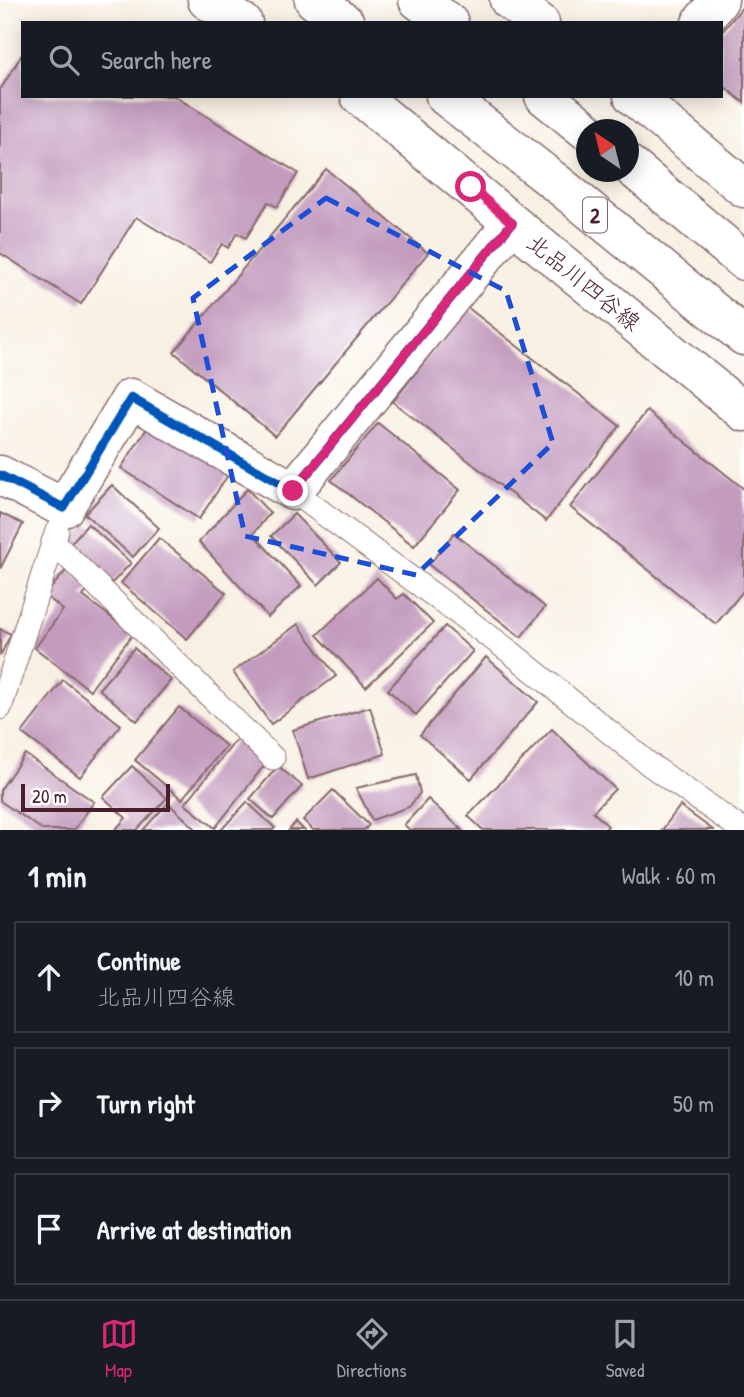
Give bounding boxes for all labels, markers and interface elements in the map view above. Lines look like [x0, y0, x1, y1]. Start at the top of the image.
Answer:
search box [21, 21, 723, 98]
icon: search [45, 41, 83, 79]
text: Search here [101, 42, 212, 77]
north arrow [576, 119, 639, 182]
route start [455, 171, 486, 202]
road number: 2 [583, 198, 607, 232]
street label: 北品川四谷線 [521, 227, 647, 337]
route end [277, 475, 308, 506]
scale bar [21, 781, 170, 813]
text: 20 m [32, 783, 67, 809]
text: 1 min [28, 856, 86, 896]
text: Walk · 60 m [622, 860, 716, 891]
text: Continue [97, 943, 181, 978]
icon: ahead [30, 958, 68, 996]
text: 10 m [674, 962, 714, 993]
text: 北品川四谷線 [97, 981, 235, 1012]
icon: right [30, 1084, 68, 1122]
text: Turn right [97, 1086, 195, 1121]
text: 50 m [673, 1088, 714, 1119]
icon: arrive [30, 1210, 68, 1248]
text: Arrive at destination [97, 1212, 292, 1247]
tab: Map [100, 1315, 138, 1383]
tab: Directions [337, 1315, 407, 1383]
tab: Saved [606, 1315, 644, 1383]

